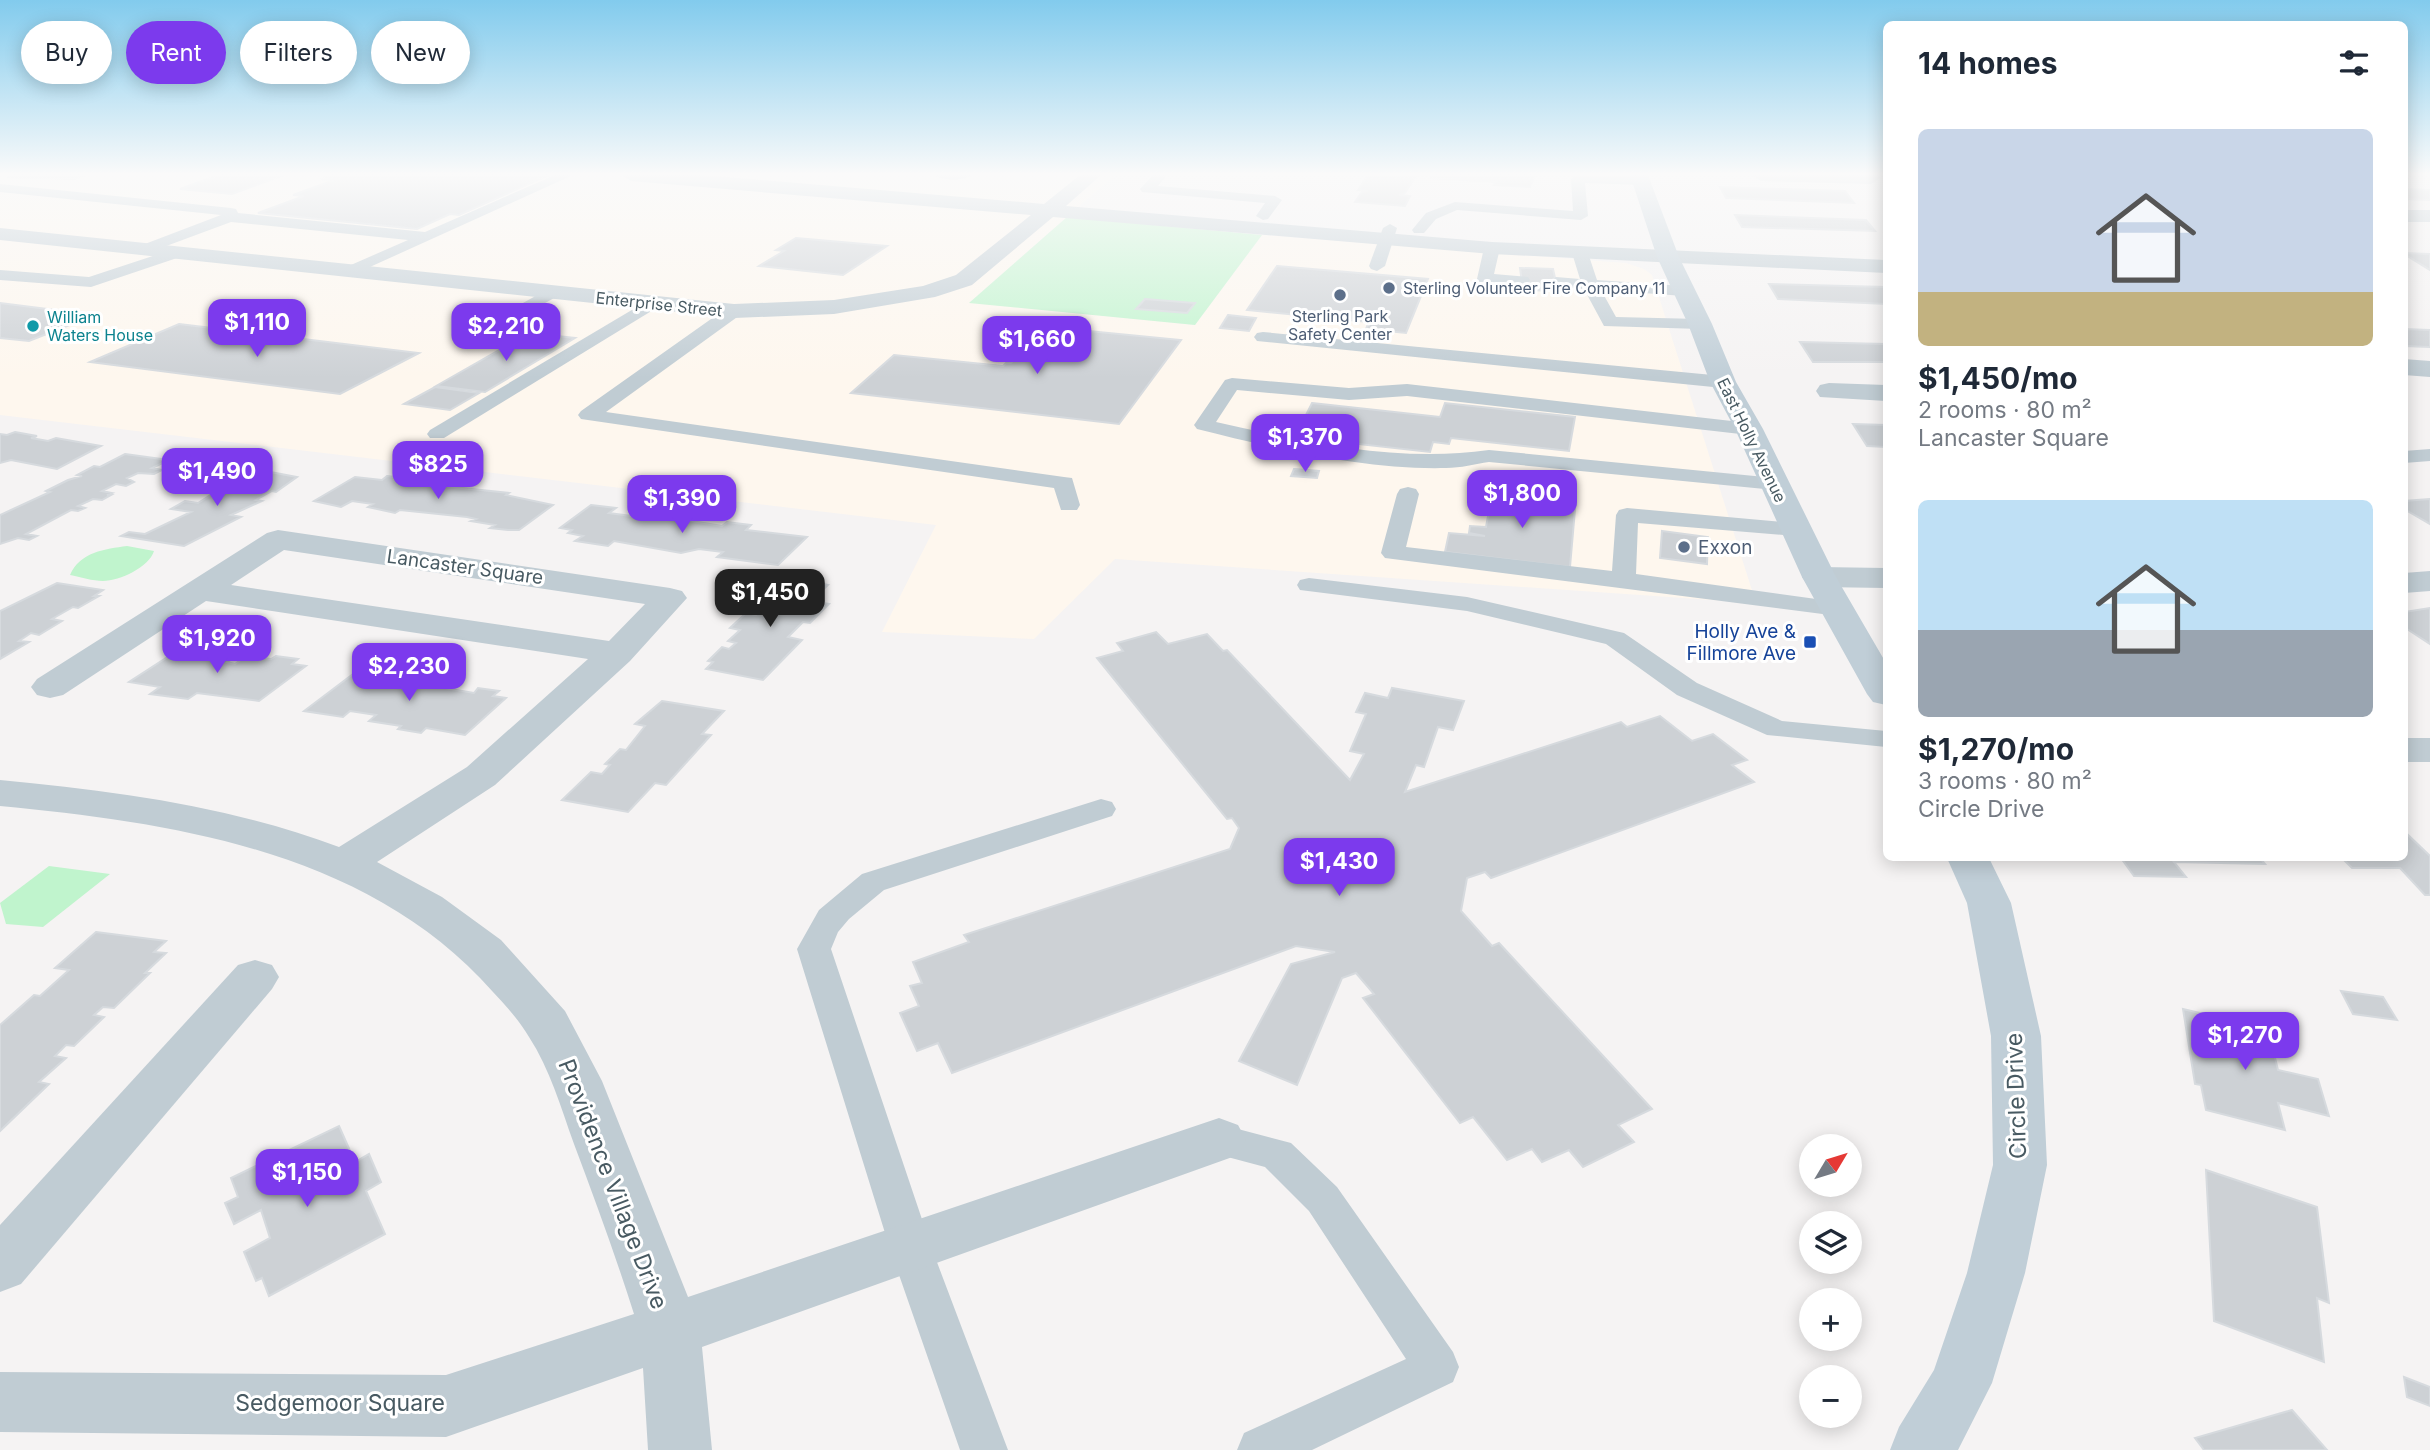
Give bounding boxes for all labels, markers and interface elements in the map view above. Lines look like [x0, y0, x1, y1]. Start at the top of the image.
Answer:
chip: Buy [21, 21, 112, 84]
chip: Rent [126, 21, 226, 84]
chip: Filters [240, 21, 357, 84]
chip: New [371, 21, 470, 84]
icon: filters [2335, 44, 2373, 82]
text: 14 homes [1918, 45, 2057, 81]
icon: home [2083, 175, 2209, 301]
place label: Sterling Volunteer Fire Company 11 [1403, 278, 1665, 298]
marker: Sterling Volunteer Fire Company 11 [1381, 280, 1397, 296]
street label: Enterprise Street [595, 287, 723, 321]
marker: Sterling Park Safety Center [1332, 287, 1348, 303]
pin: $1,110 [200, 300, 314, 359]
pin: $2,210 [449, 304, 563, 363]
place label: Sterling Park Safety Center [1288, 306, 1392, 344]
place label: William Waters House [47, 307, 153, 345]
text: $1,110 [224, 308, 290, 336]
text: $2,210 [467, 312, 545, 340]
pin: $1,660 [980, 316, 1094, 376]
marker: William Waters House [25, 318, 41, 334]
text: $1,660 [998, 325, 1076, 353]
text: $1,450/mo [1918, 360, 2078, 396]
street label: East Holly Avenue [1713, 375, 1791, 505]
text: 2 rooms · 80 m² [1918, 396, 2092, 424]
pin: $1,370 [1248, 414, 1362, 474]
text: $1,370 [1267, 423, 1343, 451]
text: Lancaster Square [1918, 424, 2109, 452]
pin: $825 [397, 442, 479, 501]
pin: $1,490 [160, 448, 274, 508]
text: $825 [408, 450, 468, 478]
text: $1,490 [178, 457, 256, 485]
pin: $1,800 [1465, 470, 1579, 530]
pin: $1,390 [625, 476, 739, 535]
text: $1,800 [1483, 479, 1561, 507]
text: $1,390 [643, 484, 721, 512]
place label: Exxon [1698, 536, 1752, 559]
marker: Exxon [1676, 539, 1692, 555]
street label: Lancaster Square [385, 545, 545, 589]
icon: home [2083, 546, 2209, 672]
pin: $1,450 [713, 570, 827, 629]
text: $1,450 [731, 578, 809, 606]
pin: $1,920 [160, 616, 274, 675]
place label: Holly Ave & Fillmore Ave [1686, 620, 1796, 665]
text: $1,920 [178, 624, 256, 652]
marker: Holly Ave & Fillmore Ave [1802, 634, 1818, 650]
pin: $2,230 [352, 644, 466, 703]
text: $2,230 [368, 652, 450, 680]
text: $1,270/mo [1918, 731, 2074, 767]
text: 3 rooms · 80 m² [1918, 767, 2092, 795]
text: Circle Drive [1918, 795, 2044, 823]
pin: $1,430 [1282, 838, 1396, 898]
text: $1,430 [1300, 847, 1378, 875]
pin: $1,270 [2188, 1012, 2302, 1072]
text: $1,270 [2207, 1021, 2283, 1049]
street label: Circle Drive [2000, 1032, 2032, 1160]
street label: Providence Village Drive [552, 1055, 674, 1313]
north arrow [1799, 1134, 1862, 1197]
map controls [1799, 1134, 1862, 1428]
pin: $1,150 [250, 1150, 364, 1209]
text: $1,150 [272, 1158, 342, 1186]
button: layers [1799, 1211, 1862, 1274]
button: + [1799, 1288, 1862, 1351]
button: − [1799, 1365, 1862, 1428]
street label: Sedgemoor Square [235, 1389, 445, 1417]

